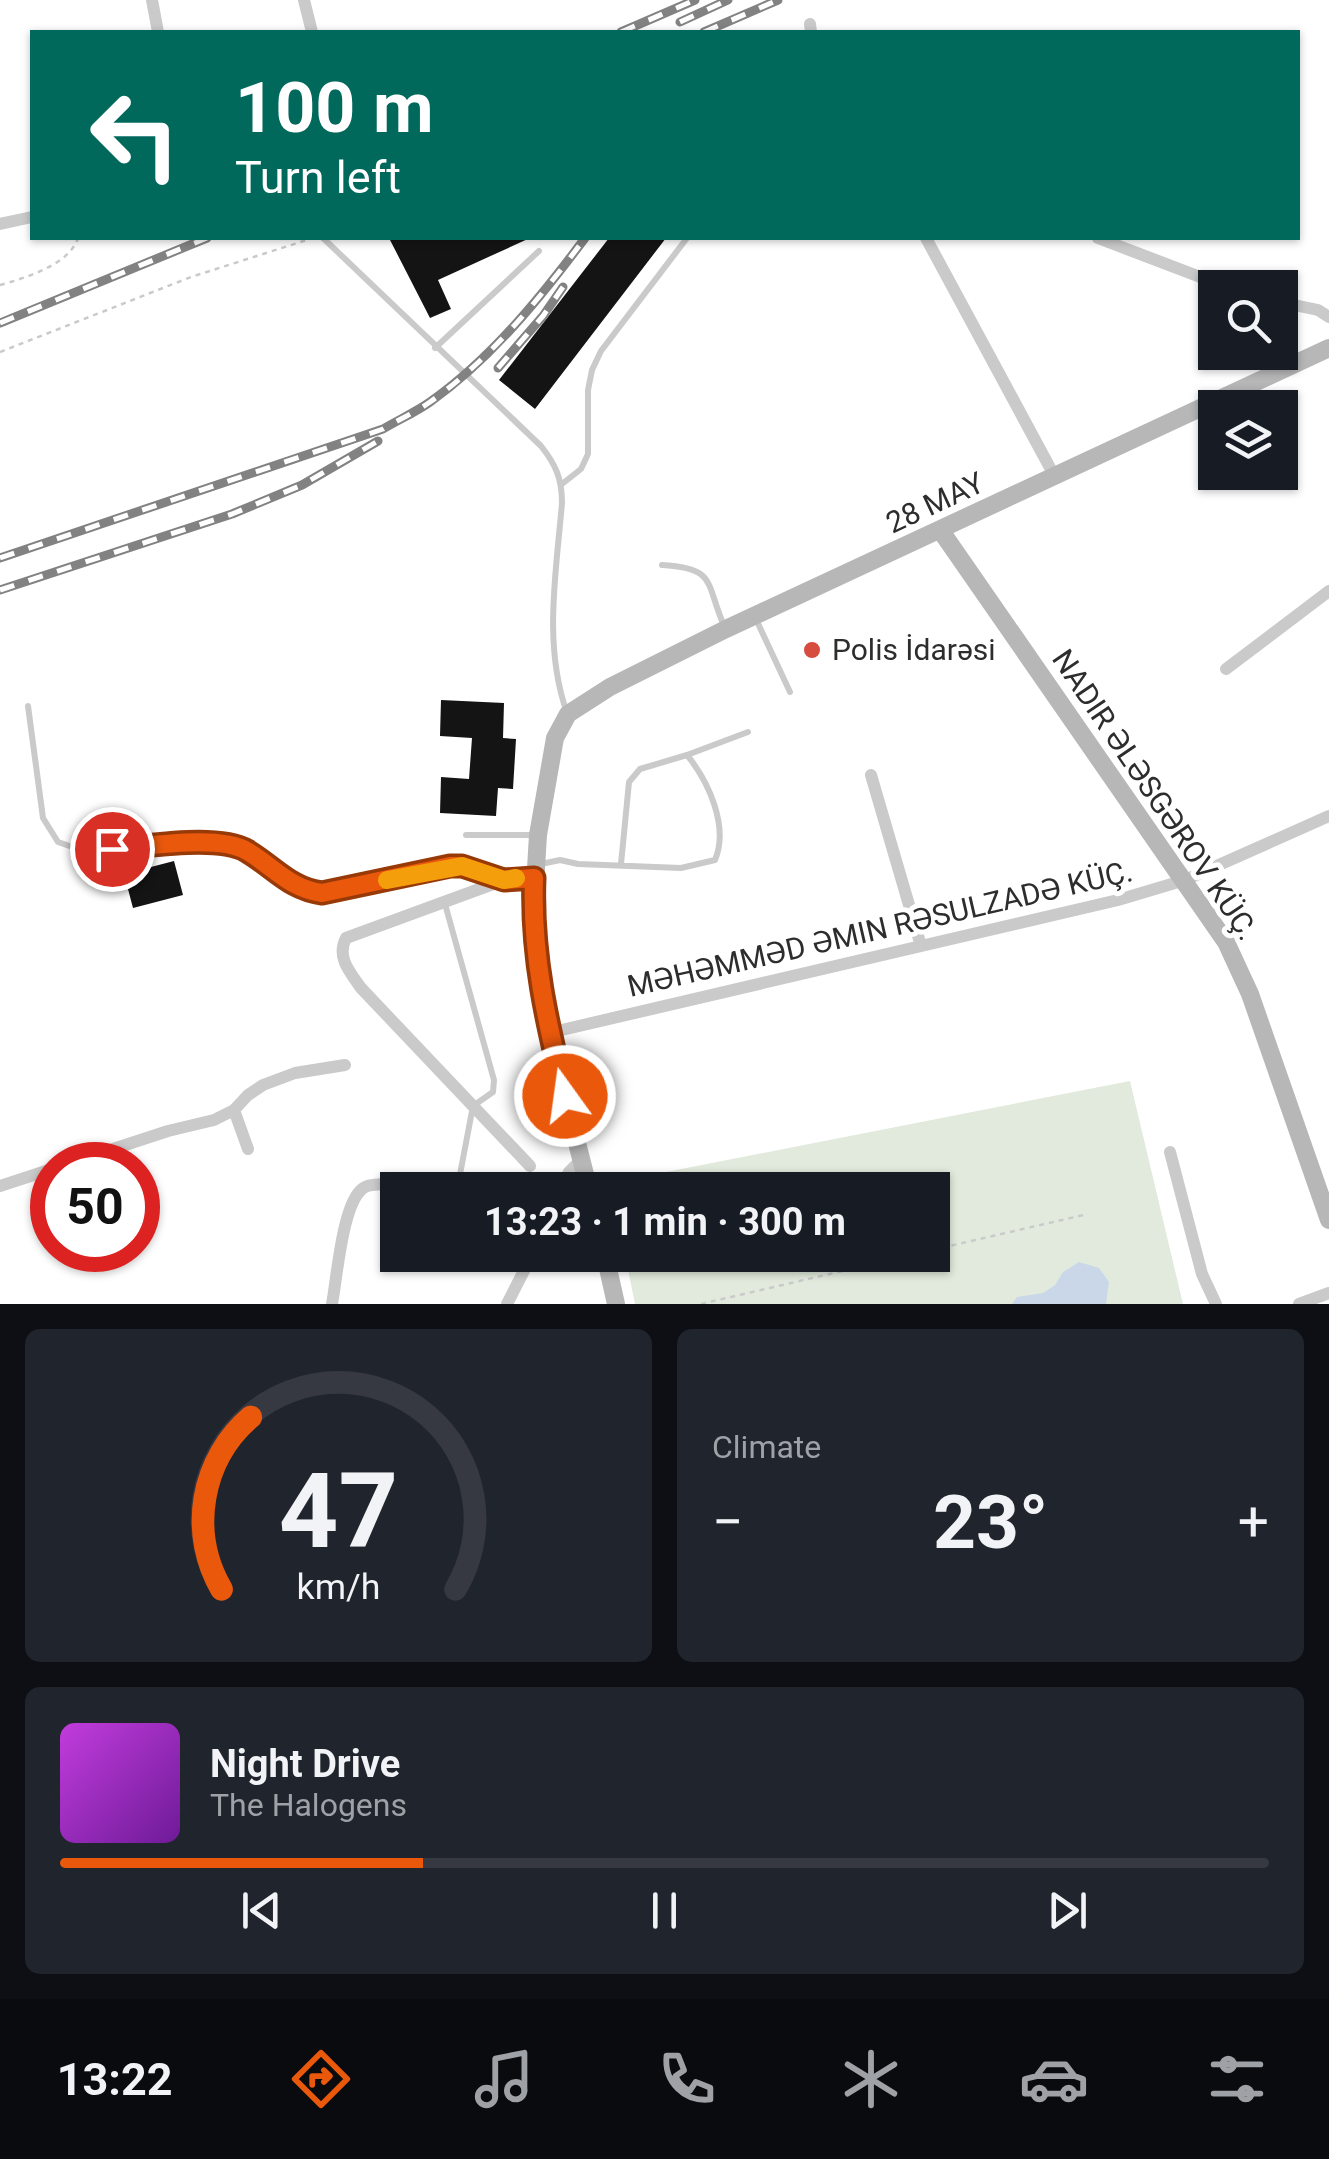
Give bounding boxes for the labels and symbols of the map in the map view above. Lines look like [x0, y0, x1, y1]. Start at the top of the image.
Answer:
street label: 28 MAY [880, 465, 989, 540]
place label: Polis İdarəsi [832, 632, 996, 667]
marker: Polis İdarəsi [801, 639, 823, 661]
street label: NADIR ƏLƏSGƏROV KÜÇ. [1045, 643, 1266, 947]
pin [70, 807, 155, 892]
street label: MƏHƏMMƏD ƏMIN RƏSULZADƏ KÜÇ. [624, 853, 1136, 1004]
position arrow [513, 1044, 617, 1148]
speed limit sign: 50 [30, 1142, 160, 1272]

